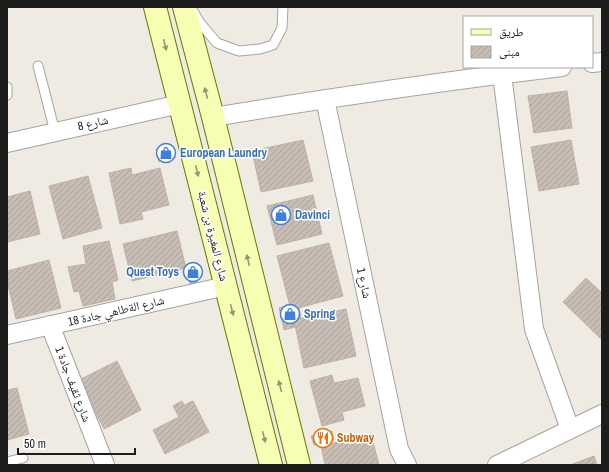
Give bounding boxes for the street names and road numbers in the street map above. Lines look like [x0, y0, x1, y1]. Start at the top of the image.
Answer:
street label: شارع 8 [76, 112, 110, 134]
street label: شارع المغيرة بن شعبة [194, 189, 232, 283]
street label: شارع 1 [353, 266, 375, 300]
street label: شارع الةطاهي جادة 18 [66, 292, 166, 332]
street label: شارع ثقيف جادة 1 [51, 344, 95, 424]

